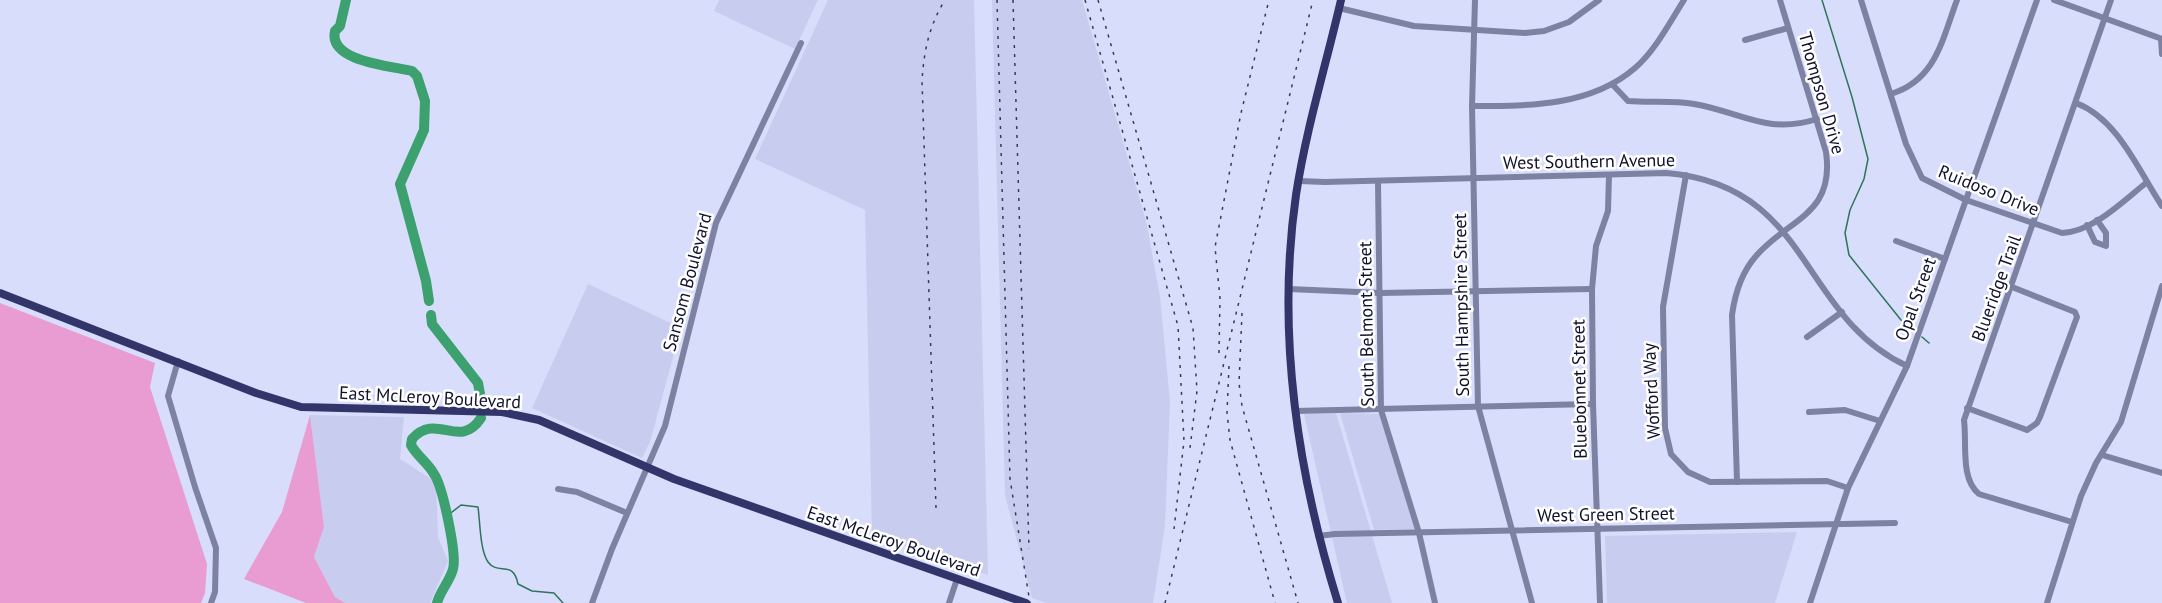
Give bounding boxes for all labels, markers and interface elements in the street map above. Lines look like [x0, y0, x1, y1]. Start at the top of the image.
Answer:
street label: Thompson Drive [1794, 29, 1850, 157]
street label: West Southern Avenue [1503, 148, 1675, 174]
street label: Ruidoso Drive [1935, 159, 2043, 221]
street label: Sansom Boulevard [657, 210, 717, 354]
street label: South Hampshire Street [1448, 213, 1474, 397]
street label: Blueridge Trail [1966, 231, 2026, 344]
street label: South Belmont Street [1353, 241, 1379, 407]
street label: Opal Street [1889, 254, 1941, 344]
street label: Bluebonnet Street [1566, 319, 1592, 459]
street label: Wofford Way [1637, 342, 1665, 440]
street label: East McLeroy Boulevard [338, 381, 522, 413]
street label: East McLeroy Boulevard [804, 500, 984, 582]
street label: West Green Street [1537, 501, 1675, 527]

